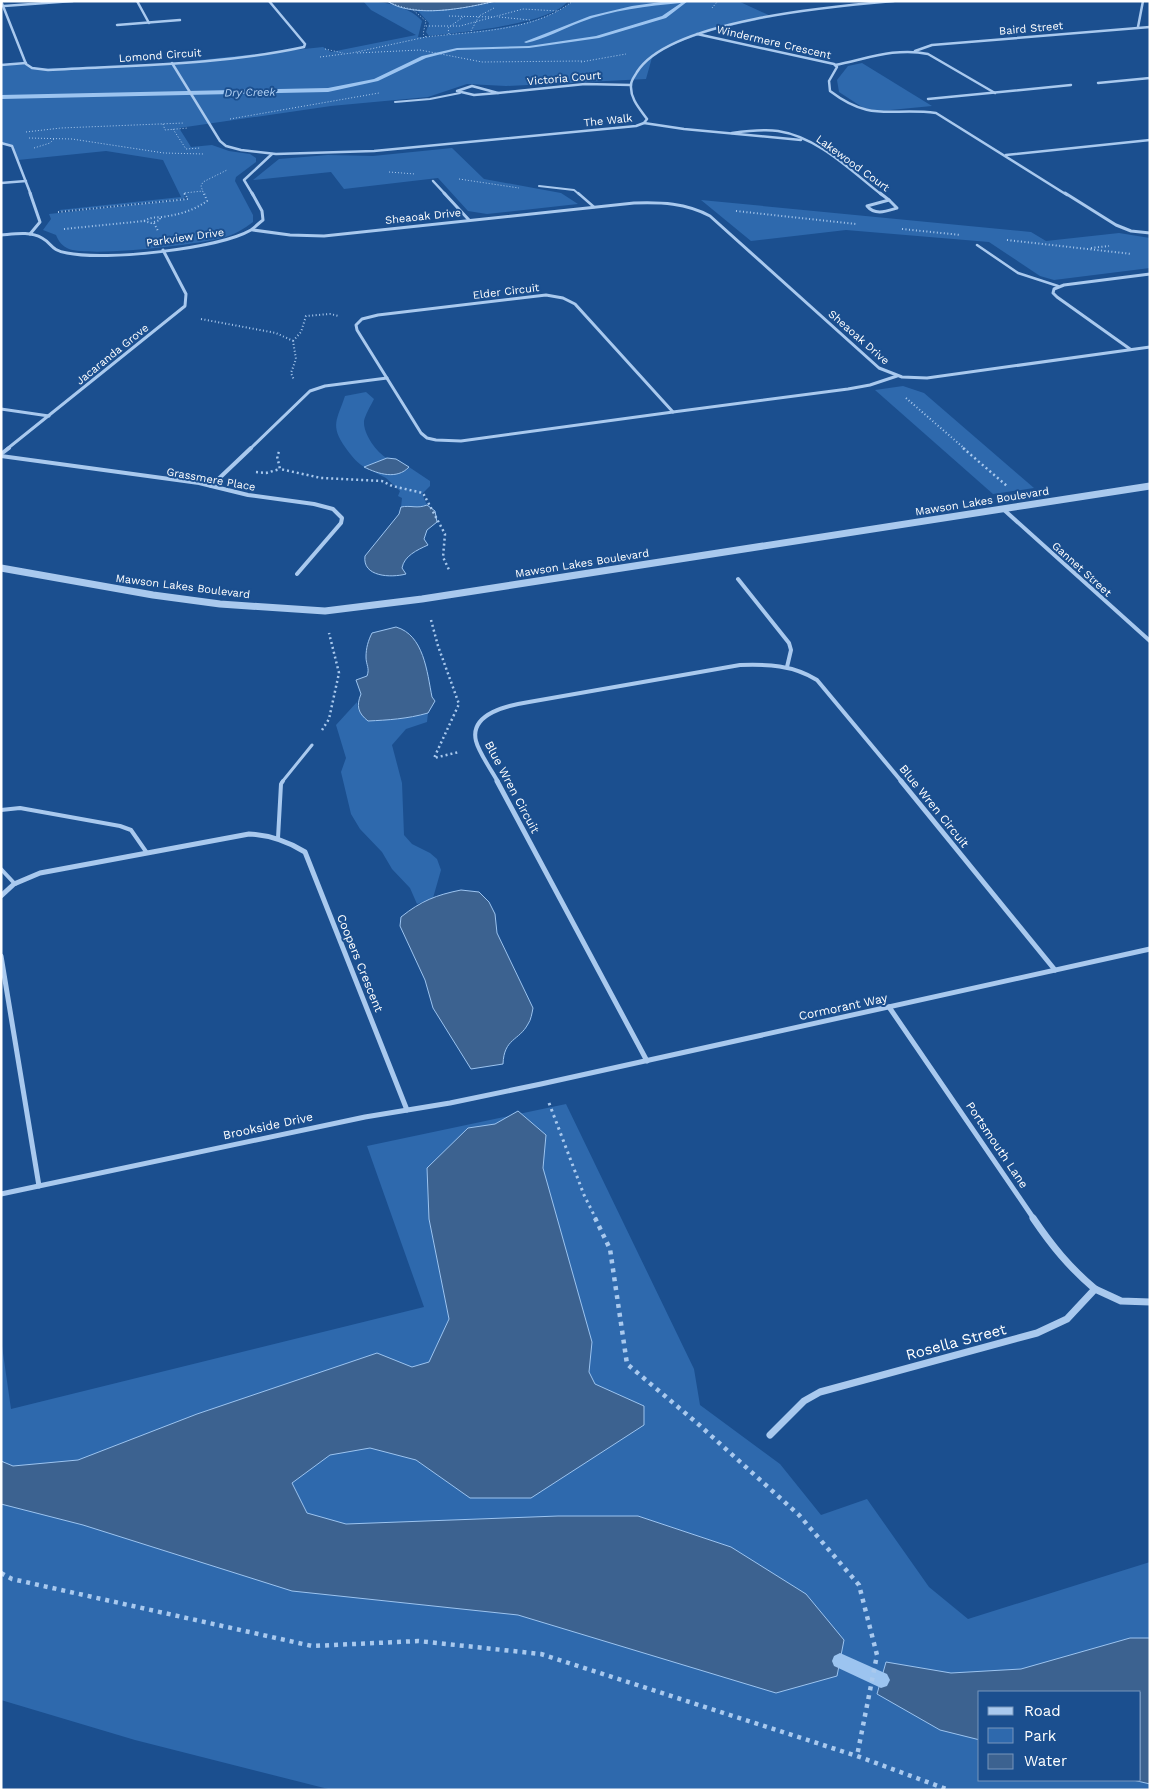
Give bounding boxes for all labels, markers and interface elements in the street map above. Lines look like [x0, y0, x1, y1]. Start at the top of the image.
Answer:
street label: Baird Street [998, 19, 1064, 38]
street label: Windermere Crescent [715, 23, 833, 62]
street label: Lomond Circuit [118, 46, 202, 65]
street label: Victoria Court [526, 69, 602, 88]
water label: Dry Creek [224, 86, 277, 99]
street label: The Walk [583, 111, 633, 130]
street label: Lakewood Court [813, 132, 892, 195]
street label: Sheaoak Drive [384, 206, 462, 227]
street label: Parkview Drive [145, 226, 225, 249]
street label: Elder Circuit [472, 281, 540, 302]
street label: Sheaoak Drive [826, 307, 892, 367]
street label: Jacaranda Grove [73, 321, 151, 388]
street label: Grassmere Place [165, 465, 256, 494]
street label: Mawson Lakes Boulevard [914, 484, 1050, 519]
street label: Gannet Street [1049, 539, 1114, 600]
street label: Mawson Lakes Boulevard [514, 546, 650, 581]
street label: Mawson Lakes Boulevard [115, 572, 251, 601]
street label: Blue Wren Circuit [482, 738, 542, 836]
street label: Blue Wren Circuit [896, 762, 972, 850]
street label: Coopers Crescent [334, 912, 386, 1014]
street label: Cormorant Way [797, 991, 889, 1023]
street label: Portsmouth Lane [963, 1099, 1031, 1191]
street label: Brookside Drive [222, 1110, 314, 1142]
street label: Rosella Street [904, 1320, 1009, 1364]
legend [978, 1691, 1141, 1781]
text: Road [1024, 1702, 1061, 1720]
text: Park [1024, 1727, 1057, 1745]
text: Water [1024, 1752, 1067, 1770]

